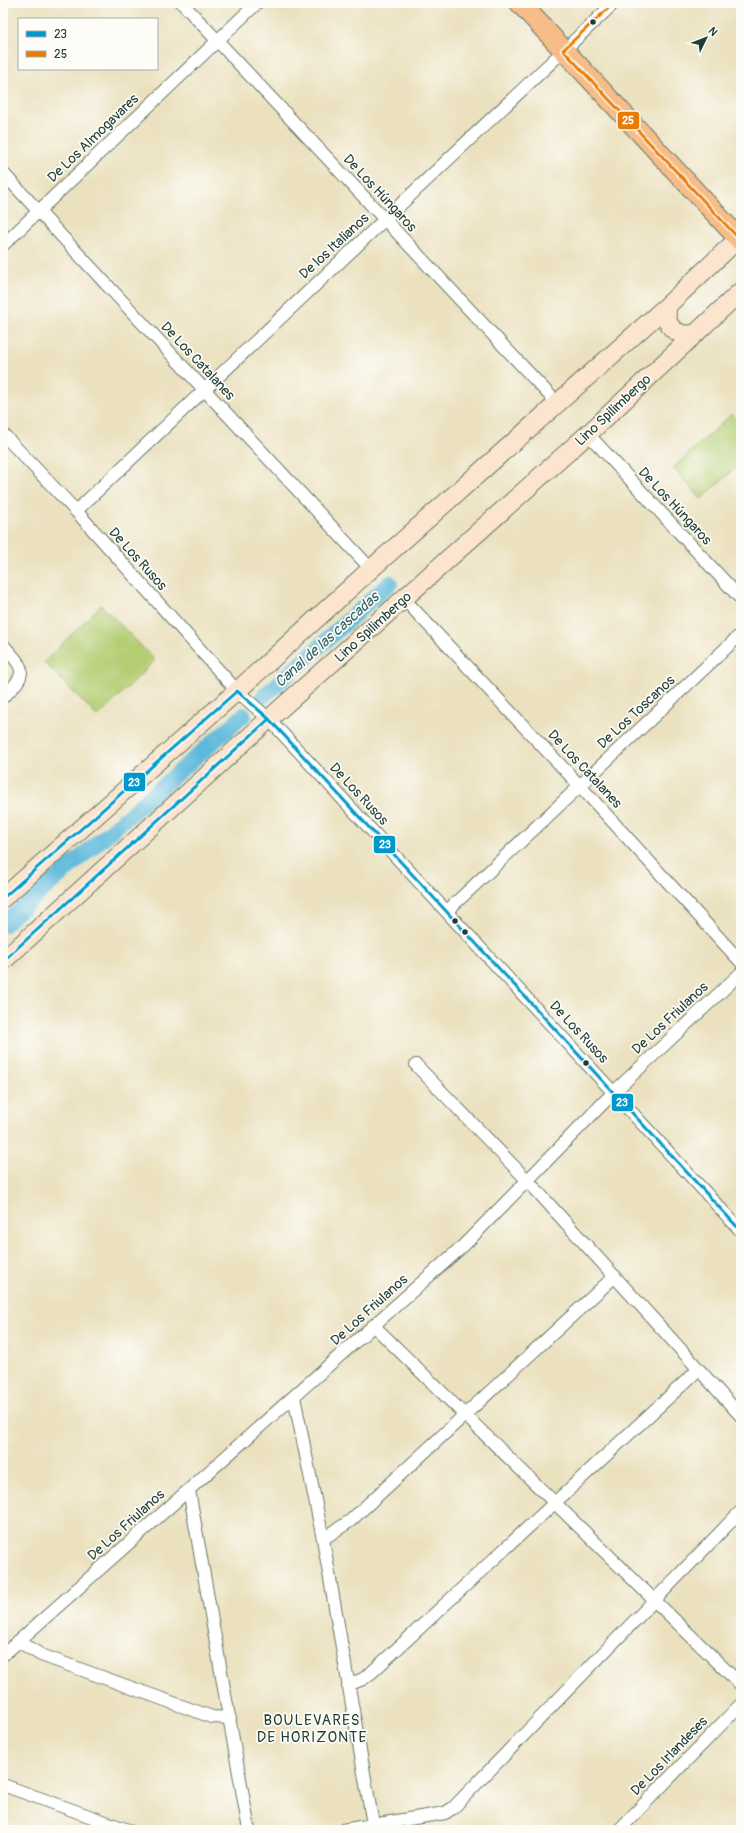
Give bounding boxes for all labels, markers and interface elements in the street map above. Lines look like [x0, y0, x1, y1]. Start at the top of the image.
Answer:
unlabelled marker [588, 17, 598, 27]
legend [18, 18, 158, 70]
north arrow [686, 18, 726, 58]
text: N [706, 24, 721, 39]
text: 23 [54, 27, 67, 42]
text: 25 [54, 47, 67, 62]
street label: De Los Almogavares [44, 90, 143, 186]
line badge: 25 [617, 111, 640, 130]
text: 25 [622, 114, 634, 127]
street label: De Los Húngaros [340, 151, 421, 236]
street label: De los Italianos [296, 209, 373, 283]
street label: De Los Catalanes [157, 318, 239, 404]
street label: Lino Spilimbergo [572, 370, 655, 449]
street label: De Los Húngaros [635, 464, 716, 549]
street label: De Los Rusos [105, 524, 171, 594]
water label: Canal de las cascadas [271, 587, 385, 692]
street label: Lino Spilimbergo [331, 588, 415, 666]
street label: De Los Toscanos [594, 671, 679, 752]
street label: De Los Catalanes [544, 726, 626, 812]
street label: De Los Rusos [326, 759, 393, 829]
line badge: 23 [123, 772, 146, 792]
text: 23 [128, 776, 140, 789]
line badge: 23 [373, 835, 396, 854]
text: 23 [379, 838, 391, 851]
unlabelled marker [450, 916, 460, 926]
unlabelled marker [460, 927, 470, 937]
street label: De Los Friulanos [628, 978, 712, 1058]
street label: De Los Rusos [546, 997, 613, 1067]
unlabelled marker [581, 1058, 591, 1068]
line badge: 23 [611, 1093, 634, 1112]
text: 23 [616, 1096, 628, 1109]
street label: De Los Friulanos [327, 1270, 412, 1349]
street label: De Los Friulanos [84, 1485, 169, 1564]
district label: BOULEVARES DE HORIZONTE [257, 1711, 367, 1747]
street label: De Los Irlandeses [627, 1713, 711, 1799]

